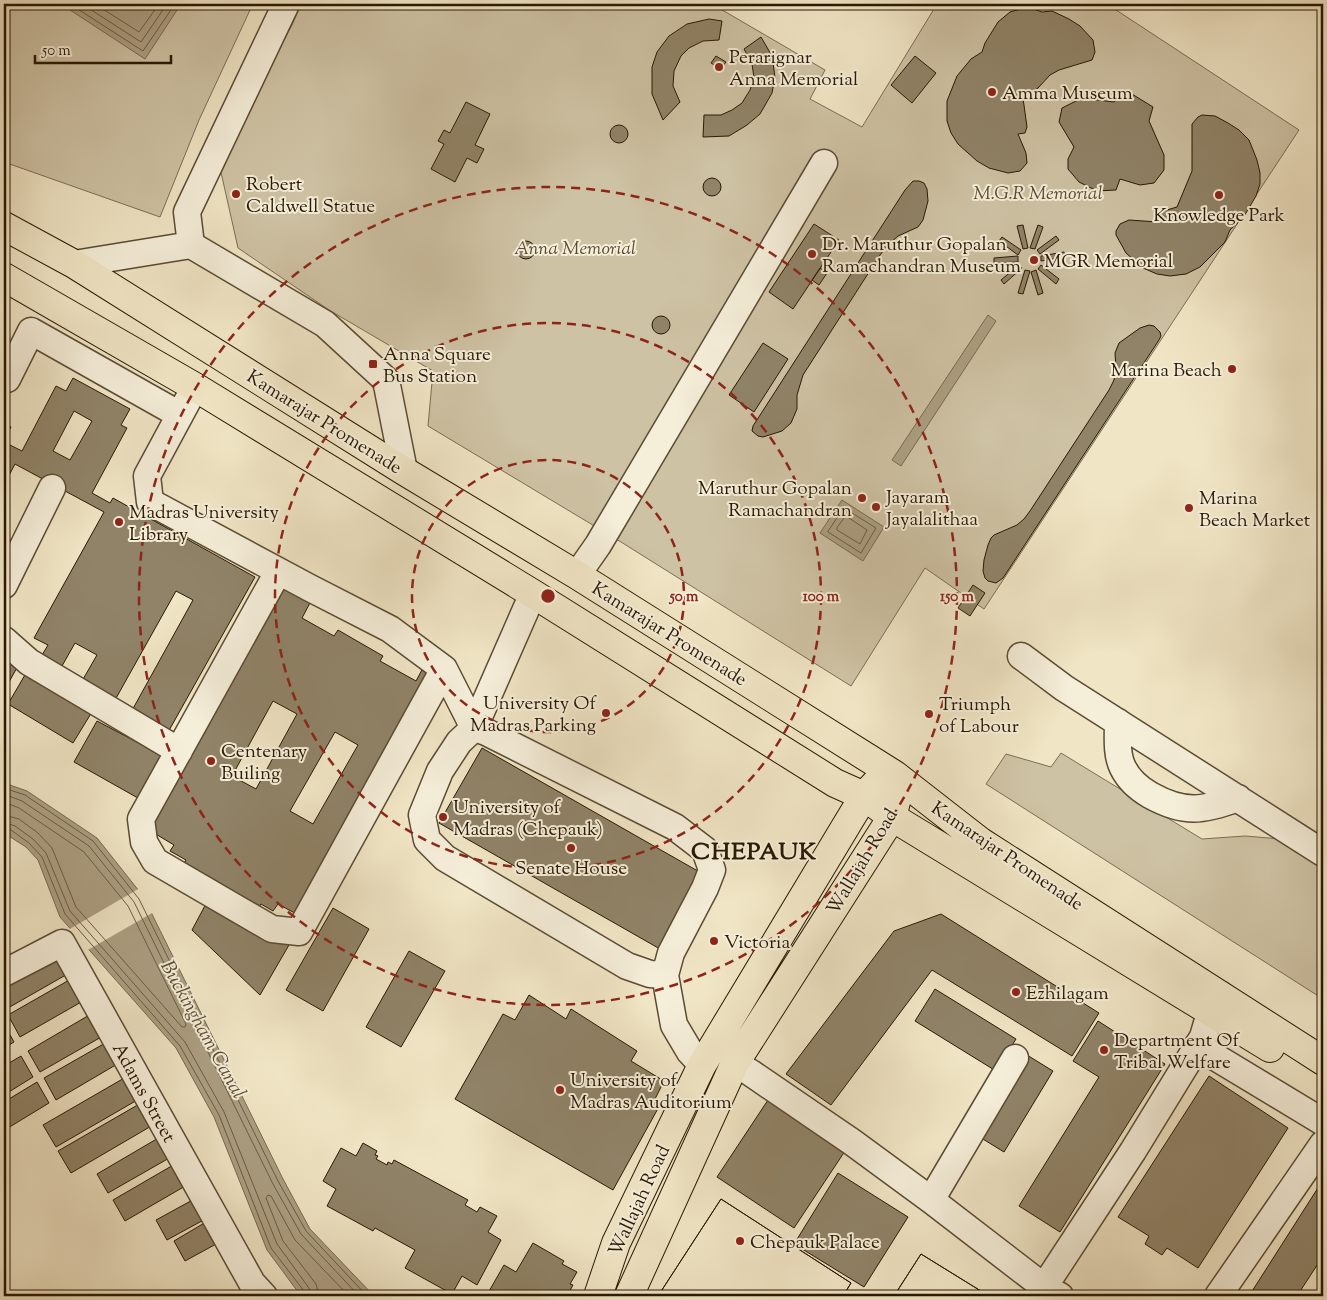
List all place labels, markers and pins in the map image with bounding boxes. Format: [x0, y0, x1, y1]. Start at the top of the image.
place label: Perarignar Anna Memorial [729, 45, 858, 94]
marker: Perarignar Anna Memorial [713, 61, 725, 73]
place label: Amma Museum [1002, 81, 1133, 108]
marker: Amma Museum [986, 86, 998, 98]
place label: Robert Caldwell Statue [246, 172, 375, 221]
marker: Robert Caldwell Statue [230, 188, 242, 200]
marker: Knowledge Park [1213, 189, 1225, 201]
place label: Knowledge Park [1153, 203, 1285, 230]
place label: Dr. Maruthur Gopalan Ramachandran Museum [822, 232, 1021, 281]
marker: Dr. Maruthur Gopalan Ramachandran Museum [806, 248, 818, 260]
place label: MGR Memorial [1044, 249, 1173, 276]
marker: MGR Memorial [1028, 254, 1040, 266]
place label: Anna Square Bus Station [383, 342, 491, 391]
marker: Anna Square Bus Station [367, 358, 379, 370]
place label: Marina Beach [1111, 358, 1222, 385]
marker: Marina Beach [1226, 363, 1238, 375]
place label: Maruthur Gopalan Ramachandran [698, 476, 852, 525]
place label: Jayaram Jayalalithaa [885, 485, 978, 534]
place label: Marina Beach Market [1199, 486, 1311, 535]
marker: Maruthur Gopalan Ramachandran [856, 492, 868, 504]
place label: Madras University Library [129, 500, 280, 549]
marker: Jayaram Jayalalithaa [870, 501, 882, 513]
marker: Marina Beach Market [1183, 502, 1195, 514]
marker: Madras University Library [113, 516, 125, 528]
centre of rings [539, 587, 557, 605]
place label: University Of Madras Parking [470, 691, 597, 740]
place label: Triumph of Labour [939, 692, 1019, 741]
marker: University Of Madras Parking [600, 707, 612, 719]
marker: Triumph of Labour [923, 708, 935, 720]
place label: Centenary Builing [221, 739, 308, 788]
marker: Centenary Builing [205, 755, 217, 767]
place label: University of Madras (Chepauk) [453, 795, 603, 844]
marker: University of Madras (Chepauk) [437, 811, 449, 823]
marker: Senate House [565, 842, 577, 854]
place label: Senate House [515, 856, 627, 883]
place label: Victoria [724, 930, 790, 957]
marker: Victoria [708, 935, 720, 947]
place label: Ezhilagam [1026, 981, 1109, 1008]
marker: Ezhilagam [1010, 986, 1022, 998]
place label: Department Of Tribal Welfare [1114, 1028, 1241, 1077]
marker: Department Of Tribal Welfare [1098, 1044, 1110, 1056]
place label: University of Madras Auditorium [570, 1068, 732, 1117]
marker: University of Madras Auditorium [554, 1084, 566, 1096]
place label: Chepauk Palace [750, 1230, 880, 1257]
marker: Chepauk Palace [734, 1235, 746, 1247]

